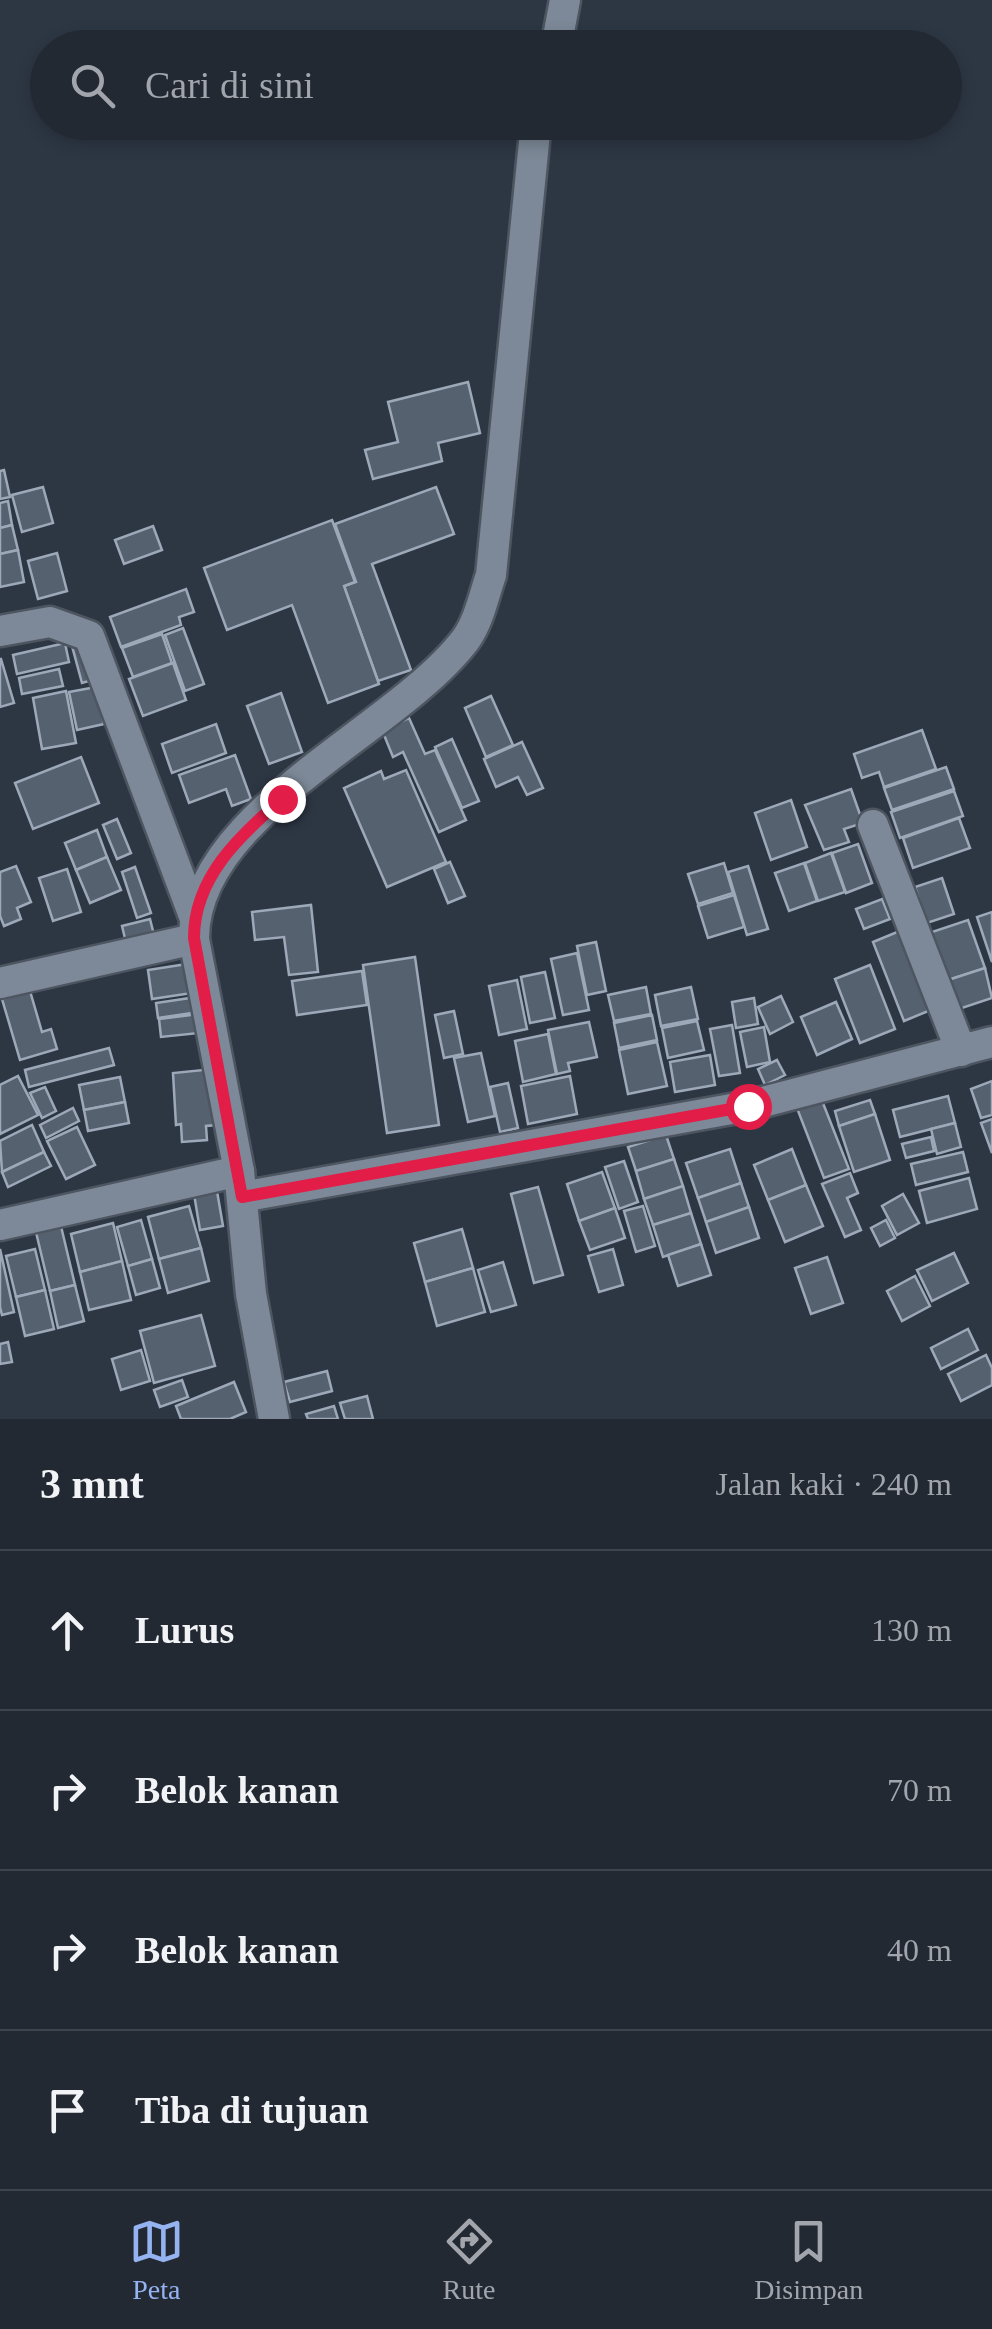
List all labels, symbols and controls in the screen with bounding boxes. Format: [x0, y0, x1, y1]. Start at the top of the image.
search box [30, 30, 962, 140]
icon: search [65, 58, 120, 113]
text: Cari di sini [145, 64, 314, 106]
route end [260, 777, 306, 823]
route start [726, 1084, 772, 1130]
text: 3 mnt [40, 1461, 144, 1507]
text: Jalan kaki · 240 m [716, 1466, 952, 1502]
icon: ahead [40, 1603, 95, 1658]
text: Lurus [135, 1609, 234, 1651]
text: 130 m [871, 1612, 952, 1648]
icon: right [40, 1763, 95, 1818]
text: Belok kanan [135, 1769, 339, 1811]
text: 70 m [887, 1772, 952, 1808]
icon: right [40, 1923, 95, 1978]
text: Belok kanan [135, 1929, 339, 1971]
text: 40 m [887, 1932, 952, 1968]
icon: arrive [40, 2083, 95, 2138]
text: Tiba di tujuan [135, 2089, 369, 2131]
tab: Peta [129, 2214, 184, 2306]
tab: Rute [442, 2214, 497, 2306]
tab: Disimpan [754, 2214, 863, 2306]

